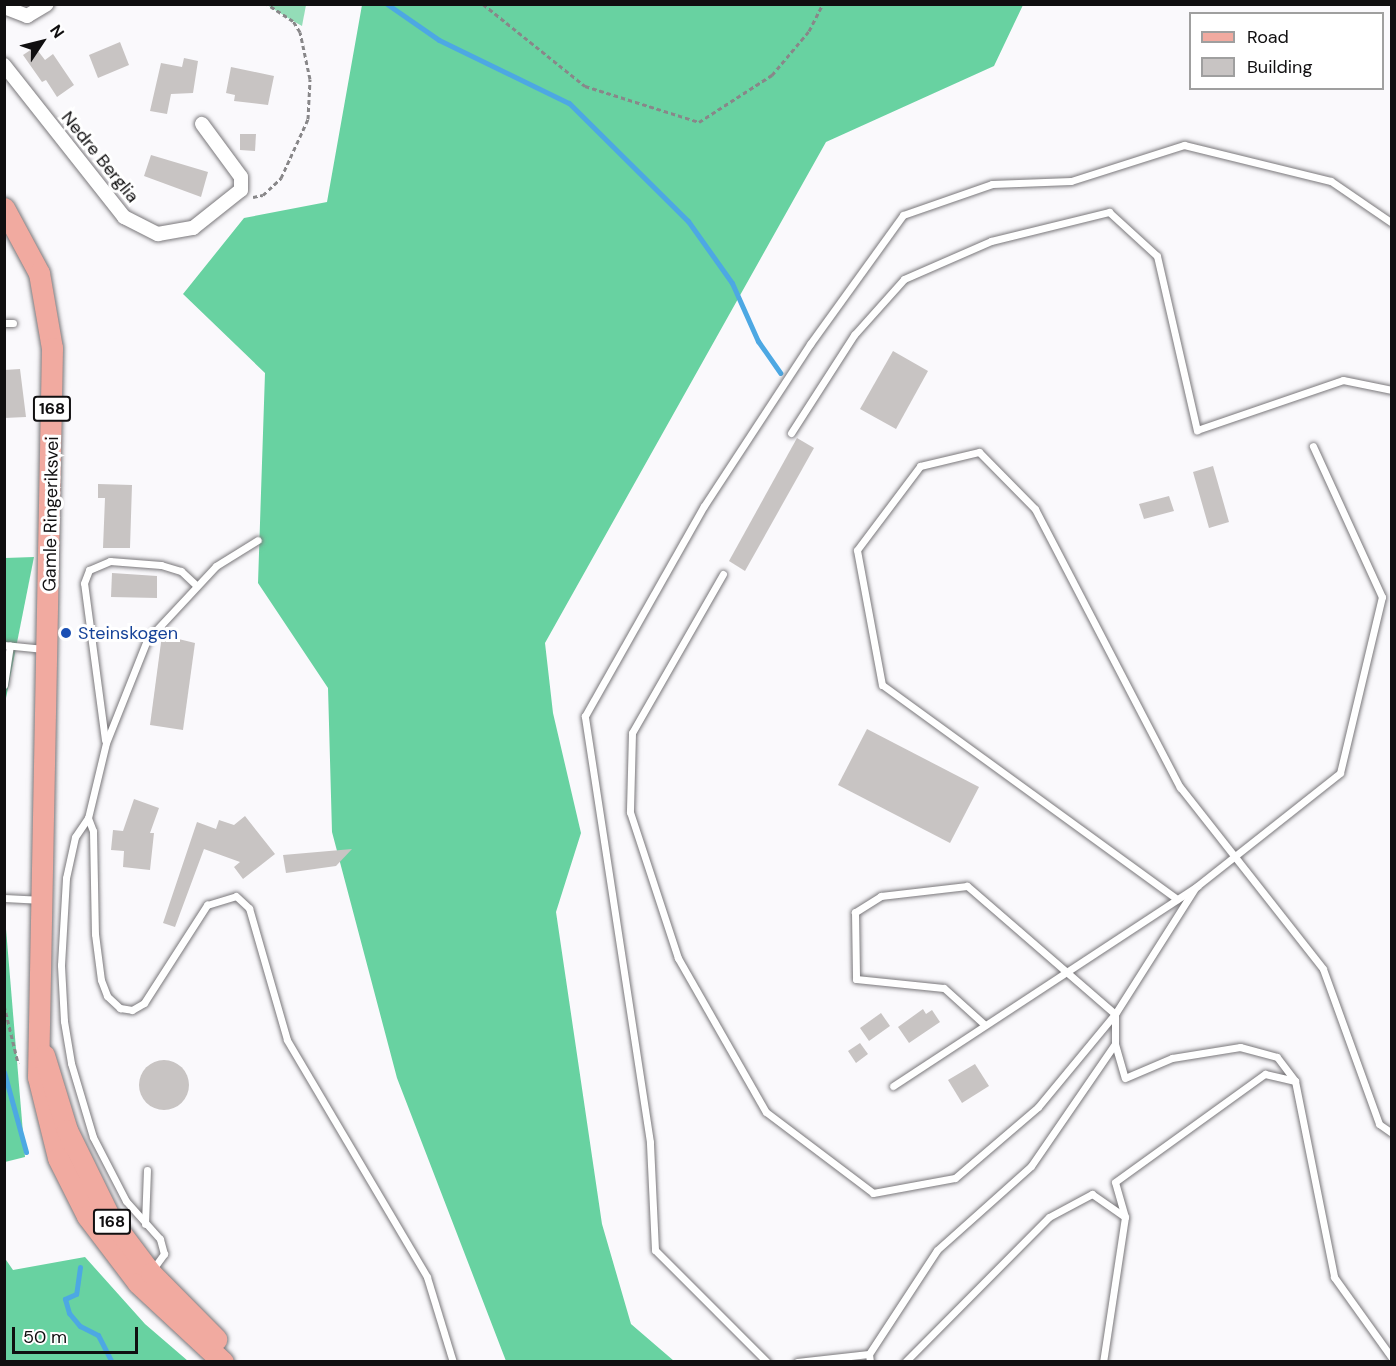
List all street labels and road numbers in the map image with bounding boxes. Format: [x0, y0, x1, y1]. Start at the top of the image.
street label: Nedre Berglia [57, 107, 143, 207]
road number: 168 [32, 396, 72, 422]
street label: Gamle Ringeriksvei [39, 436, 63, 592]
road number: 168 [92, 1209, 132, 1235]

